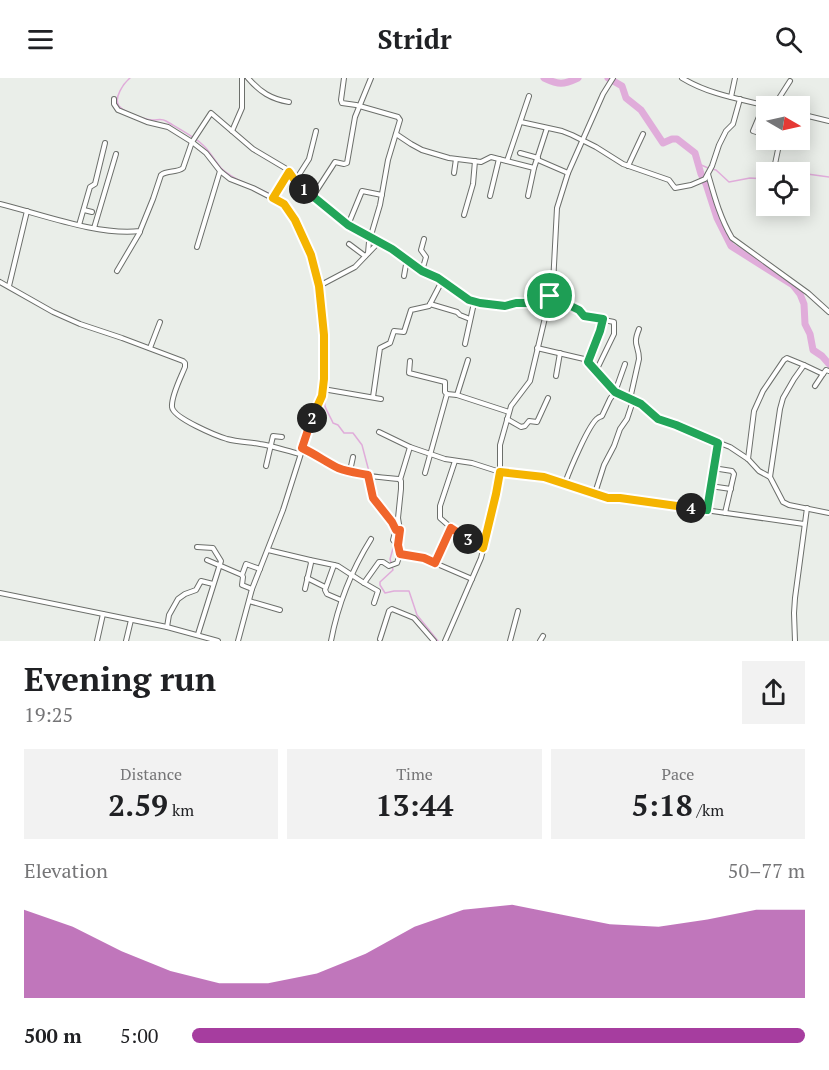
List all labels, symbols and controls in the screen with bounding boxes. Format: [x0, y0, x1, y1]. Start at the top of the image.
text: Stridr [377, 21, 452, 57]
icon: menu [24, 23, 57, 56]
icon: search [772, 23, 805, 56]
north arrow [756, 96, 810, 150]
map controls [756, 96, 810, 216]
button: locate [756, 162, 810, 216]
pin: 1 [289, 174, 319, 204]
text: 1 [299, 178, 309, 200]
pin [524, 270, 575, 321]
icon: arrive [533, 279, 566, 312]
pin: 2 [297, 403, 327, 433]
text: 2 [307, 407, 317, 429]
pin: 4 [676, 493, 706, 523]
text: 4 [686, 497, 696, 519]
pin: 3 [453, 524, 483, 554]
text: 3 [463, 528, 473, 550]
text: Evening run [24, 657, 216, 700]
button: share [742, 661, 805, 724]
text: 19:25 [24, 701, 73, 728]
text: Distance [120, 763, 182, 785]
text: Time [396, 763, 433, 785]
text: Pace [661, 763, 694, 785]
text: 2.59 [108, 785, 168, 825]
text: 13:44 [375, 785, 454, 825]
text: 5:18 [632, 785, 693, 825]
text: km [168, 799, 194, 821]
text: /km [693, 799, 724, 821]
text: Elevation [24, 857, 108, 884]
text: 50–77 m [728, 857, 805, 884]
text: 500 m [24, 1022, 82, 1049]
text: 5:00 [120, 1022, 159, 1049]

